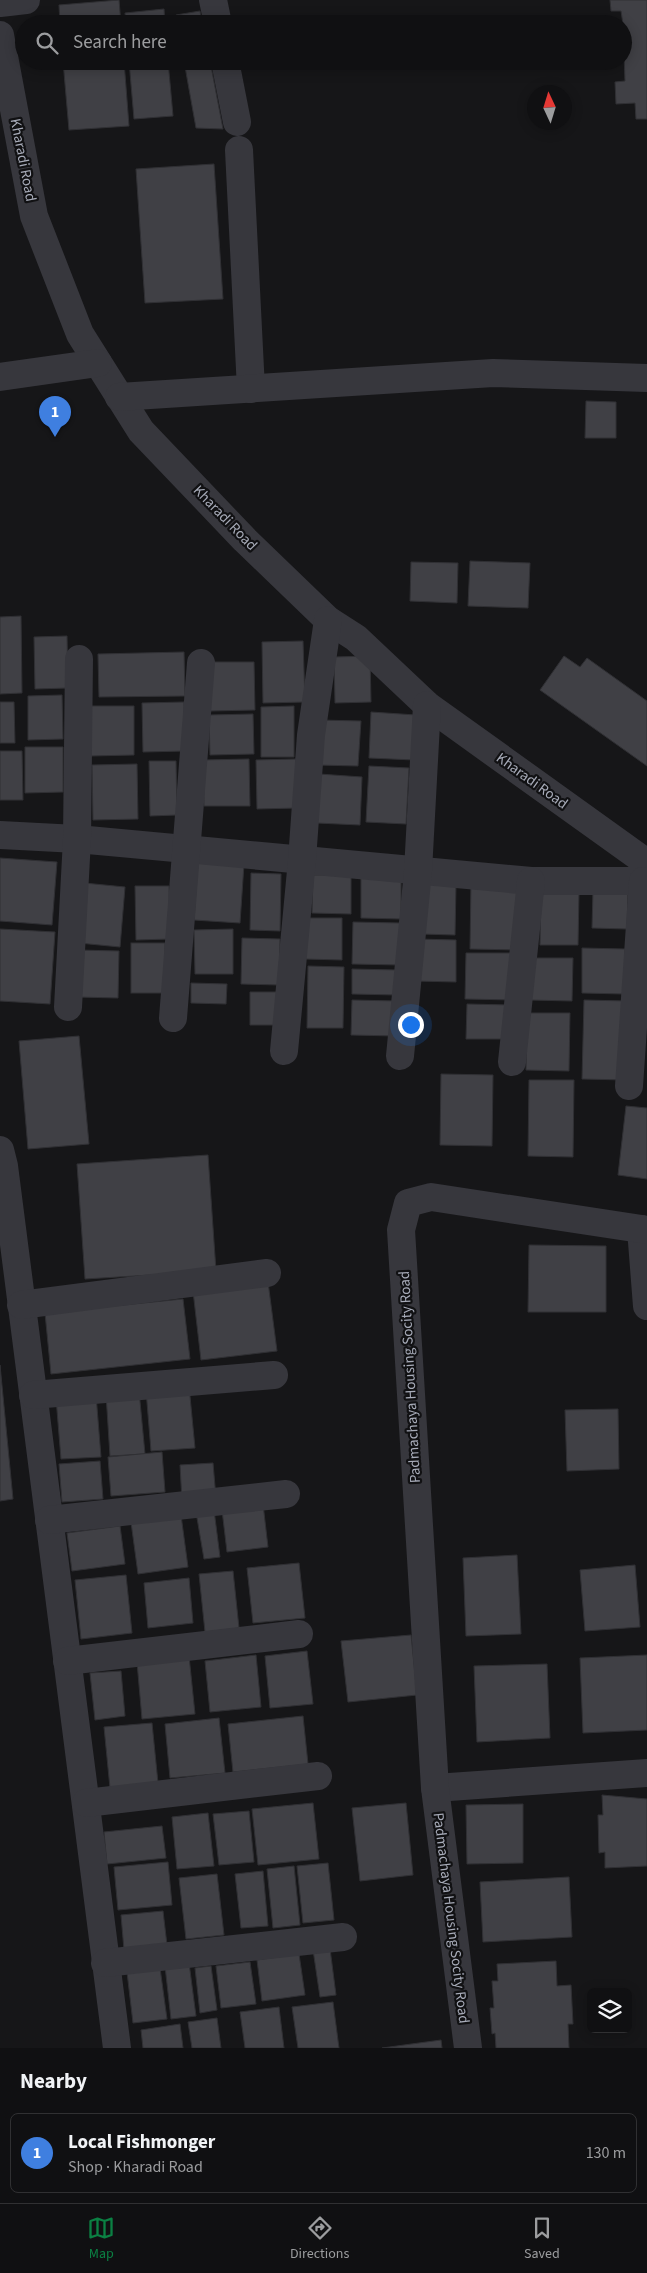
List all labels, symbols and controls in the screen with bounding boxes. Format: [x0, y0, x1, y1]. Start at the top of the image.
search box [15, 15, 632, 70]
icon: search [33, 29, 61, 57]
text: Search here [73, 29, 167, 56]
north arrow [527, 85, 572, 130]
street label: Kharadi Road [5, 117, 41, 203]
pin: 1 [39, 396, 71, 437]
street label: Kharadi Road [188, 480, 262, 556]
street label: Kharadi Road [492, 748, 572, 814]
your location [398, 1012, 424, 1038]
street label: Padmachaya Housing Socity Road [394, 1270, 426, 1484]
street label: Padmachaya Housing Socity Road [428, 1811, 474, 2025]
map controls [587, 1988, 632, 2033]
button: layers [587, 1988, 632, 2033]
text: Nearby [20, 2066, 87, 2096]
text: Local Fishmonger [68, 2129, 215, 2156]
text: 1 [33, 2142, 41, 2164]
text: 130 m [586, 2142, 626, 2164]
text: Shop · Kharadi Road [68, 2156, 203, 2178]
tab: Map [87, 2214, 115, 2264]
tab: Directions [290, 2214, 349, 2264]
tab: Saved [524, 2214, 560, 2264]

